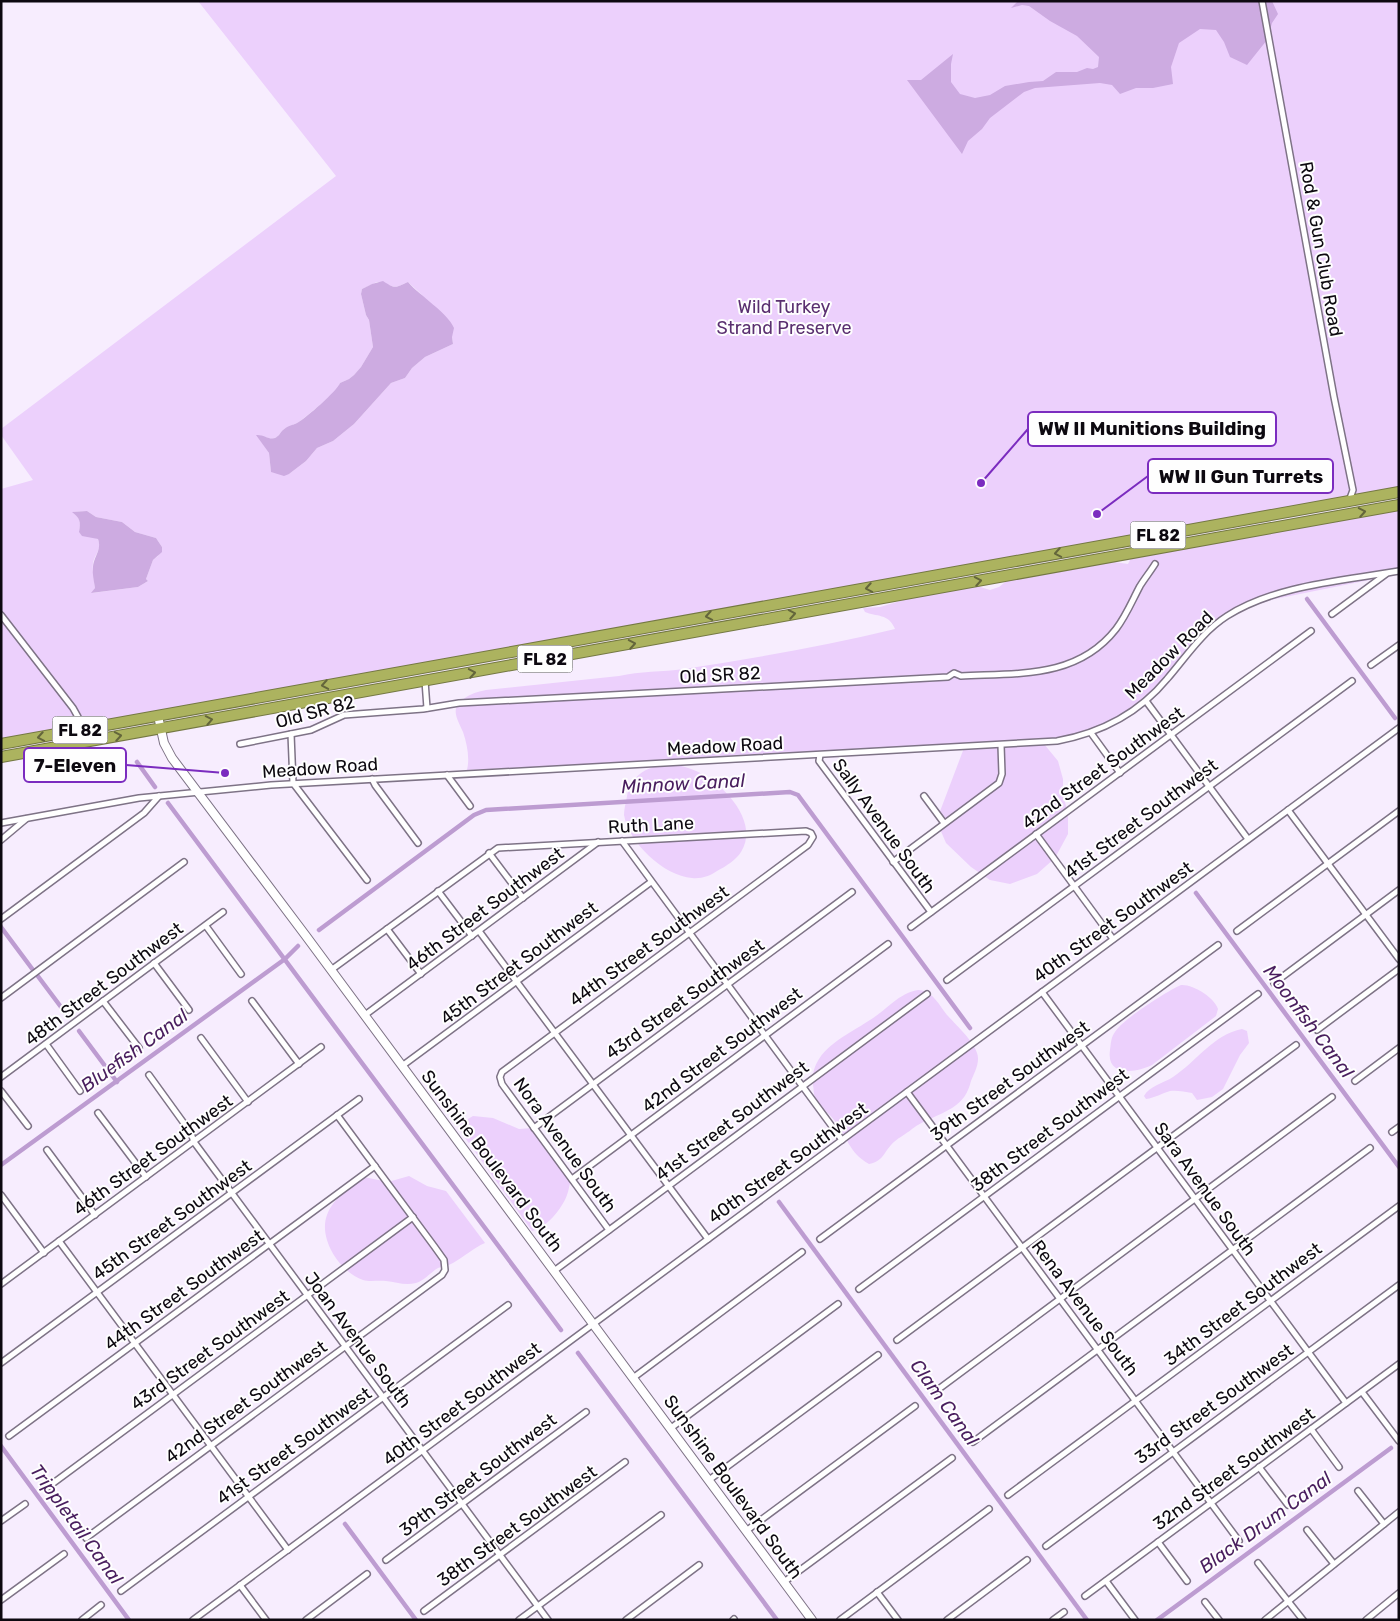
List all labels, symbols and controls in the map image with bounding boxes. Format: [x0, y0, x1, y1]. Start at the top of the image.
street label: Rod & Gun Club Road [1295, 160, 1347, 338]
park label: Wild Turkey Strand Preserve [716, 296, 852, 339]
callout: WW II Munitions Building [1028, 412, 1276, 446]
text: WW II Munitions Building [1038, 417, 1266, 440]
callout: WW II Gun Turrets [1148, 459, 1333, 493]
text: WW II Gun Turrets [1159, 465, 1323, 488]
one-way arrow [1357, 508, 1366, 518]
road number: FL 82 [1130, 522, 1186, 548]
one-way arrow [1054, 548, 1062, 558]
one-way arrow [973, 577, 982, 587]
one-way arrow [864, 582, 873, 592]
street label: Meadow Road [1120, 606, 1218, 704]
one-way arrow [787, 610, 796, 620]
one-way arrow [704, 611, 713, 621]
one-way arrow [628, 639, 636, 649]
road number: FL 82 [518, 646, 572, 672]
street label: Old SR 82 [679, 662, 761, 688]
one-way arrow [468, 668, 476, 678]
one-way arrow [320, 680, 329, 690]
street label: Old SR 82 [273, 691, 357, 733]
street label: 42nd Street Southwest [1018, 702, 1188, 834]
one-way arrow [204, 715, 213, 725]
road number: FL 82 [52, 716, 108, 744]
one-way arrow [37, 731, 46, 741]
one-way arrow [114, 732, 123, 742]
street label: Meadow Road [666, 732, 784, 760]
callout: 7-Eleven [24, 748, 126, 782]
street label: Meadow Road [261, 753, 379, 783]
text: 7-Eleven [34, 754, 116, 777]
street label: Sally Avenue South [828, 754, 940, 898]
street label: 41st Street Southwest [1060, 754, 1222, 884]
water label: Minnow Canal [620, 769, 746, 798]
street label: Ruth Lane [607, 812, 695, 838]
street label: 46th Street Southwest [402, 843, 568, 975]
street label: 40th Street Southwest [1029, 857, 1197, 987]
street label: 44th Street Southwest [565, 881, 733, 1011]
street label: 45th Street Southwest [436, 897, 602, 1029]
street label: 48th Street Southwest [21, 917, 187, 1051]
street label: 43rd Street Southwest [601, 934, 769, 1064]
water label: Moonfish Canal [1259, 960, 1359, 1083]
street label: 42nd Street Southwest [638, 983, 806, 1117]
water label: Bluefish Canal [76, 1004, 193, 1097]
street label: 39th Street Southwest [926, 1016, 1094, 1146]
street label: 41st Street Southwest [651, 1056, 813, 1186]
street label: 38th Street Southwest [967, 1063, 1133, 1197]
street label: Sunshine Boulevard South [416, 1066, 568, 1256]
street label: Nora Avenue South [509, 1073, 621, 1217]
street label: 46th Street Southwest [69, 1090, 237, 1220]
street label: 40th Street Southwest [704, 1098, 872, 1228]
street label: Sara Avenue South [1149, 1118, 1261, 1260]
street label: 45th Street Southwest [88, 1155, 256, 1285]
street label: 44th Street Southwest [100, 1225, 268, 1355]
street label: Rena Avenue South [1027, 1236, 1143, 1380]
street label: 34th Street Southwest [1160, 1238, 1326, 1370]
street label: Joan Avenue South [300, 1268, 416, 1412]
street label: 43rd Street Southwest [126, 1285, 294, 1415]
street label: 42nd Street Southwest [161, 1336, 331, 1468]
street label: 40th Street Southwest [379, 1337, 545, 1471]
street label: 33rd Street Southwest [1130, 1339, 1298, 1469]
water label: Clam Canal [906, 1355, 984, 1450]
street label: 41st Street Southwest [212, 1382, 376, 1510]
street label: Sunshine Boulevard South [659, 1391, 807, 1583]
street label: 32nd Street Southwest [1149, 1403, 1319, 1535]
street label: 39th Street Southwest [395, 1409, 561, 1541]
water label: Trippletail Canal [25, 1460, 128, 1589]
street label: 38th Street Southwest [433, 1461, 601, 1591]
water label: Black Drum Canal [1195, 1467, 1336, 1578]

